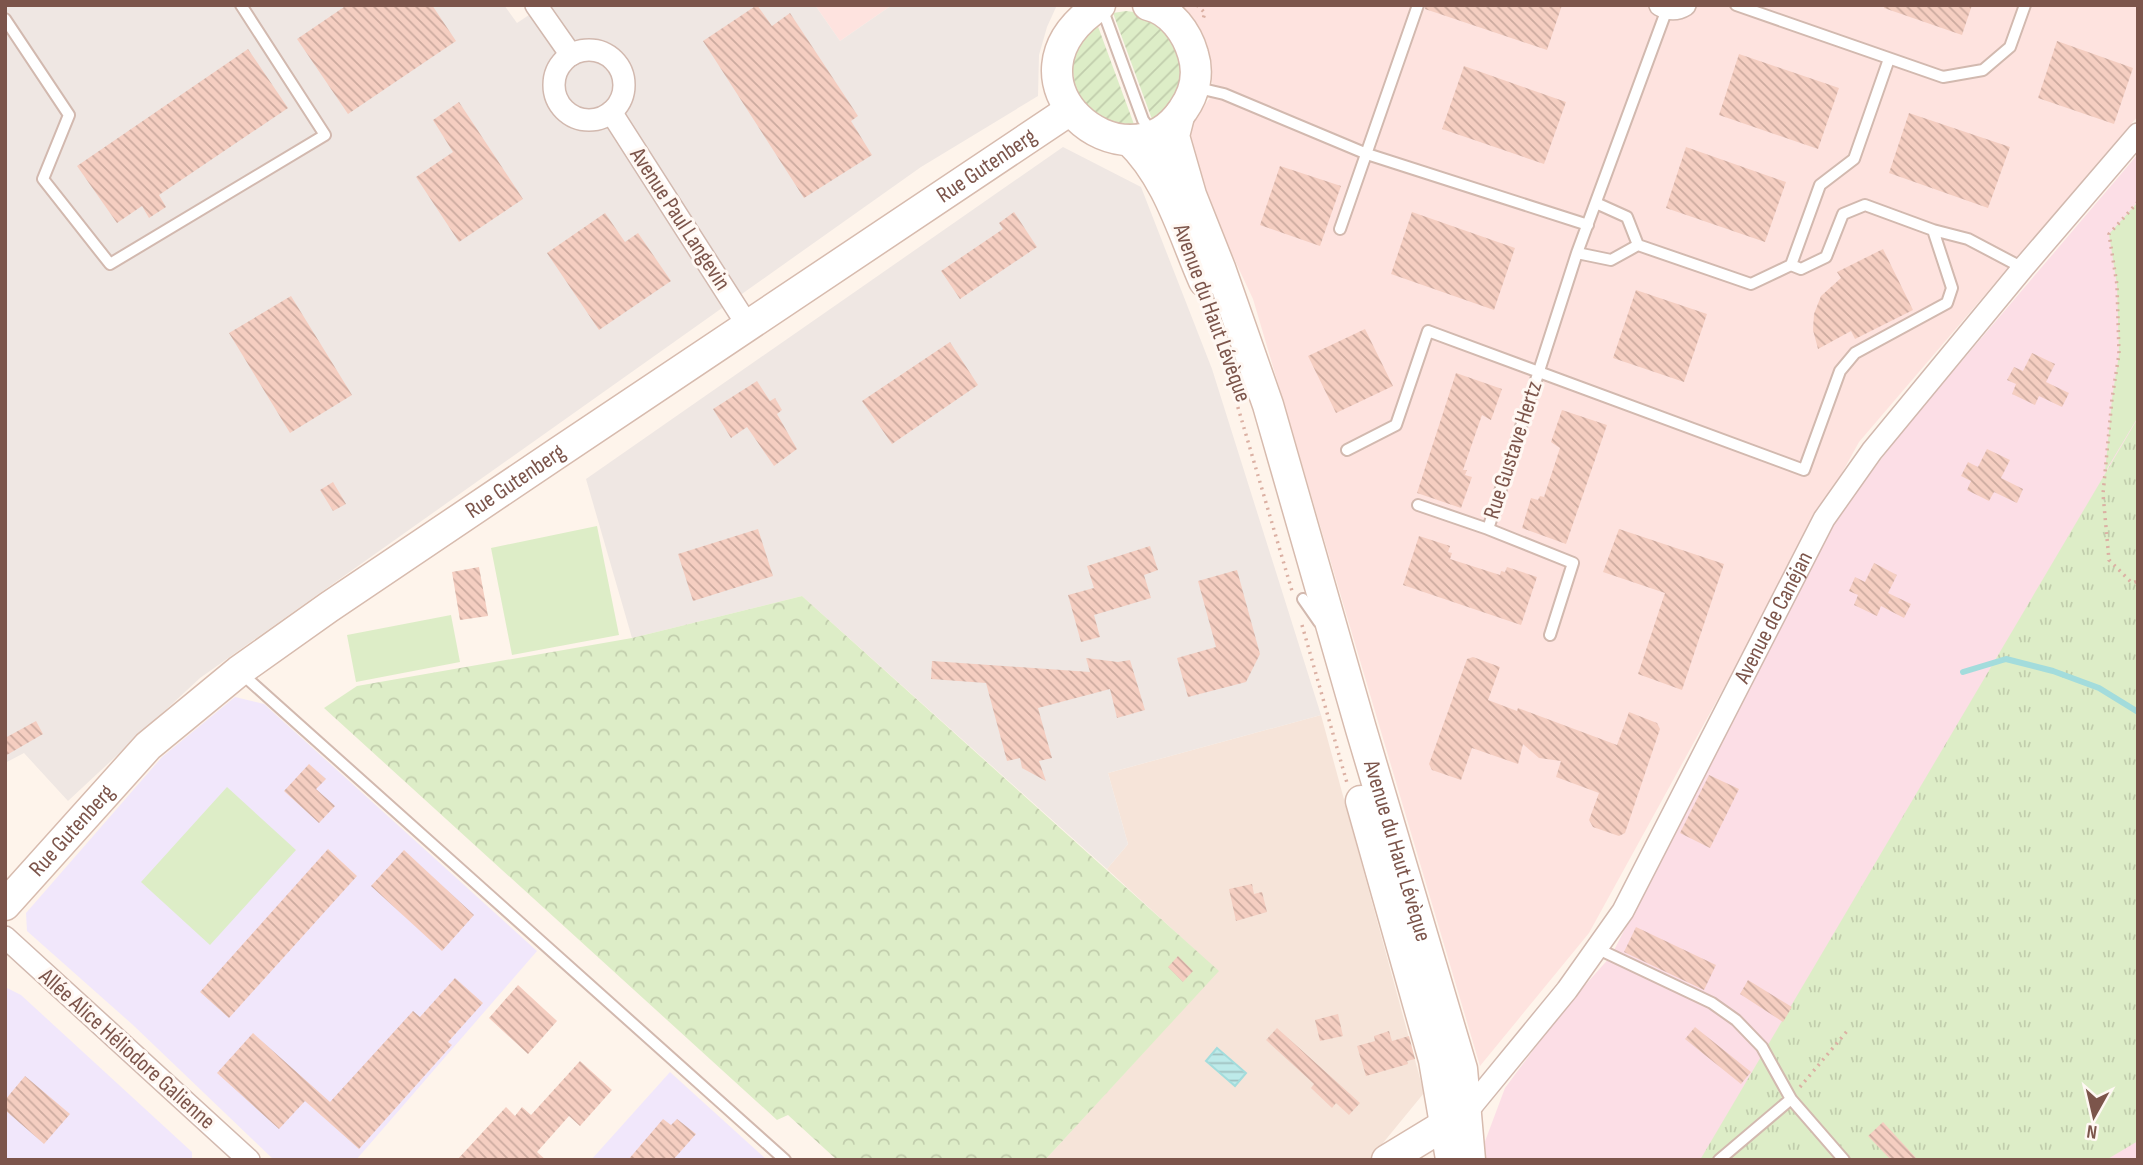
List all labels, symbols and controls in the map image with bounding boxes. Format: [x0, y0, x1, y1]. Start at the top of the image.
street label: Rue Gutenberg [931, 122, 1042, 209]
street label: Avenue Paul Langevin [623, 142, 736, 295]
street label: Avenue du Haut Lévèque [1166, 219, 1257, 406]
street label: Rue Gustave Hertz [1478, 378, 1548, 522]
street label: Rue Gutenberg [460, 438, 571, 525]
street label: Avenue de Canéjan [1728, 547, 1819, 689]
street label: Avenue du Haut Lévèque [1357, 756, 1437, 945]
street label: Rue Gutenberg [23, 779, 120, 882]
street label: Allée Alice Héliodore Galienne [32, 962, 221, 1135]
north arrow [2059, 1081, 2129, 1151]
text: N [2085, 1119, 2098, 1143]

